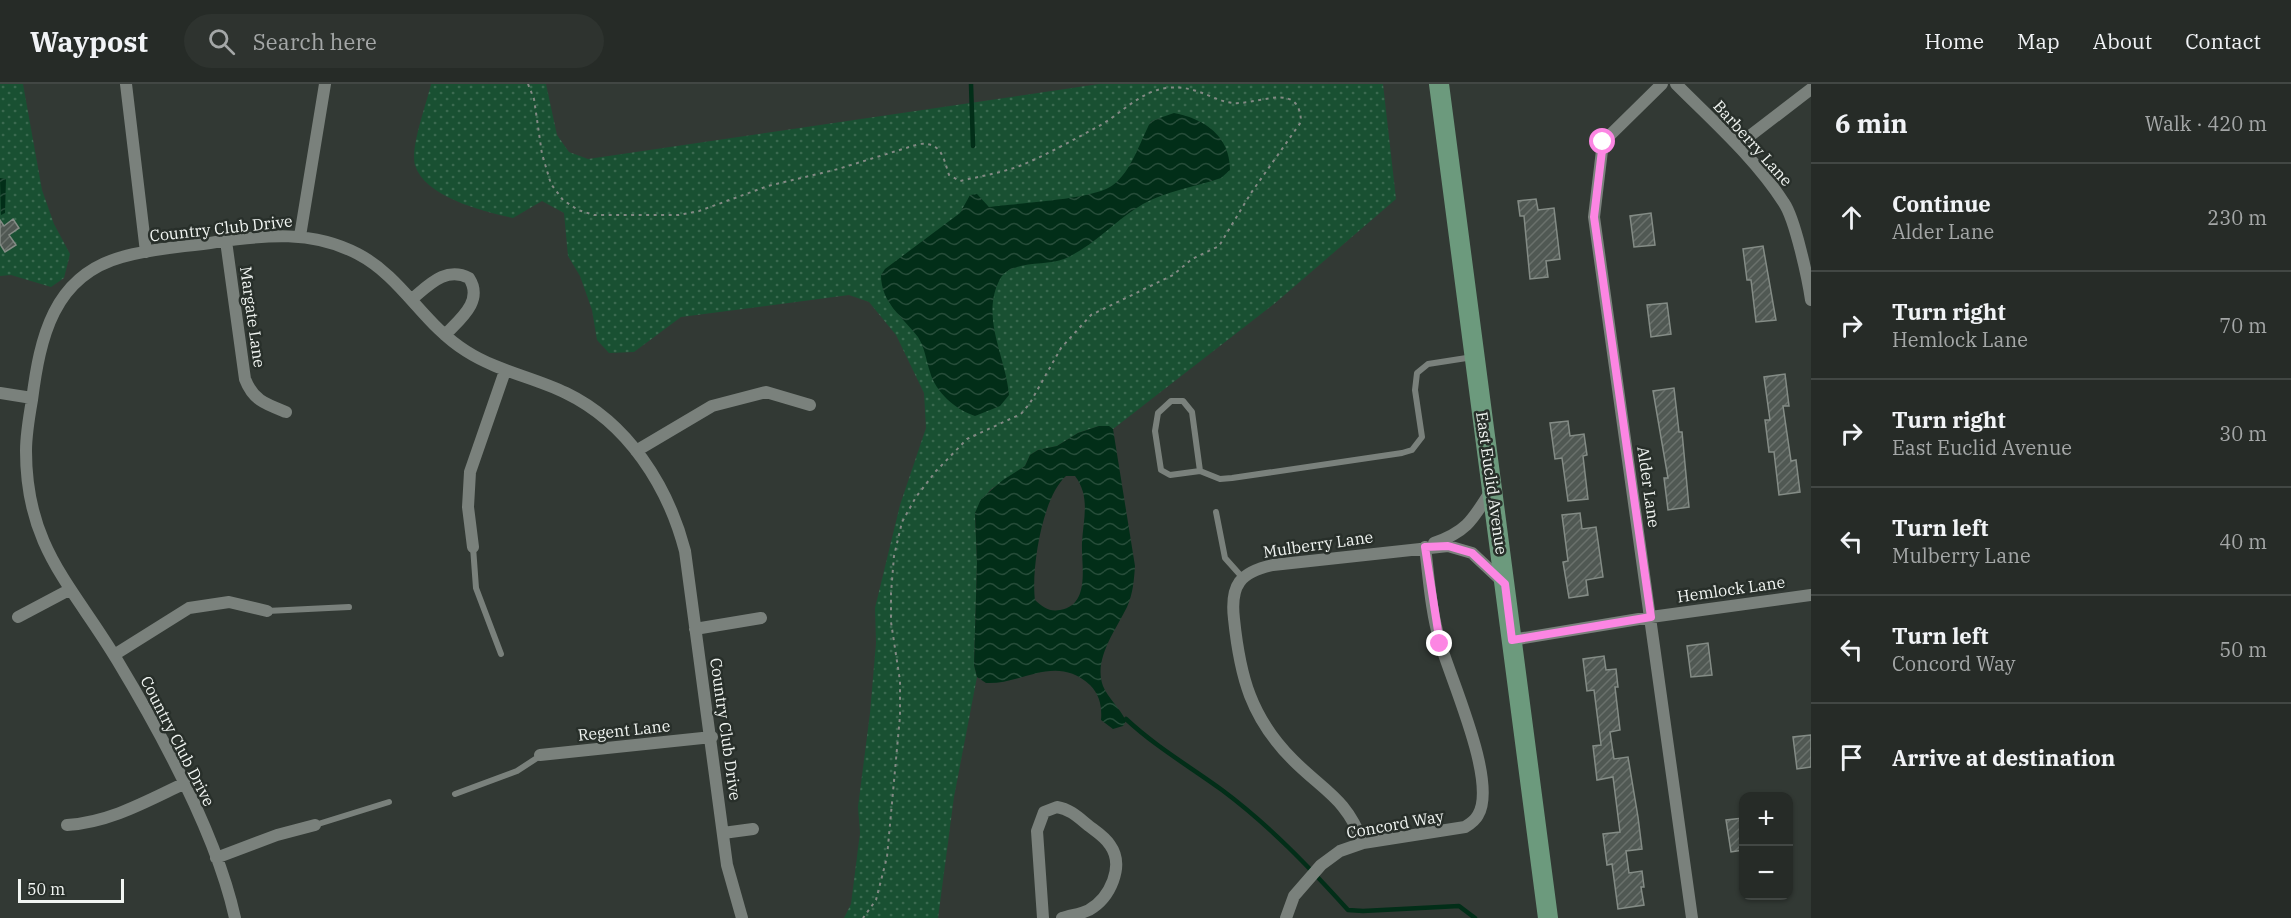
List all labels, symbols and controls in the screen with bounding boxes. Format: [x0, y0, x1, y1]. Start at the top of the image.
search box [184, 14, 604, 68]
text: Waypost [30, 23, 148, 60]
icon: search [205, 25, 238, 58]
text: Search here [253, 27, 377, 56]
text: Home [1924, 27, 1984, 55]
text: Map [2017, 27, 2060, 55]
text: About [2093, 27, 2152, 55]
text: Contact [2185, 27, 2261, 55]
street label: Barberry Lane [1709, 96, 1797, 190]
text: 6 min [1835, 106, 1908, 140]
text: Walk · 420 m [2145, 110, 2267, 137]
route start [1589, 128, 1615, 154]
text: Continue [1892, 189, 1991, 218]
icon: ahead [1835, 201, 1868, 234]
text: 230 m [2207, 204, 2267, 231]
street label: Country Club Drive [149, 211, 293, 245]
text: Alder Lane [1892, 218, 1994, 245]
street label: Margate Lane [236, 265, 270, 369]
text: Turn right [1892, 297, 2006, 326]
icon: right [1835, 309, 1868, 342]
text: 70 m [2219, 312, 2267, 339]
text: Hemlock Lane [1892, 326, 2028, 353]
text: Turn right [1892, 405, 2006, 434]
street label: East Euclid Avenue [1472, 410, 1512, 556]
icon: right [1835, 417, 1868, 450]
text: 30 m [2219, 420, 2267, 447]
text: East Euclid Avenue [1892, 434, 2072, 461]
street label: Alder Lane [1633, 445, 1665, 529]
text: Turn left [1892, 513, 1988, 542]
icon: left [1835, 525, 1868, 558]
street label: Mulberry Lane [1262, 526, 1374, 562]
text: 40 m [2219, 528, 2267, 555]
text: Mulberry Lane [1892, 542, 2031, 569]
street label: Hemlock Lane [1676, 572, 1786, 606]
text: Turn left [1892, 621, 1988, 650]
route end [1426, 630, 1452, 656]
icon: left [1835, 633, 1868, 666]
text: 50 m [2219, 636, 2267, 663]
text: Concord Way [1892, 650, 2015, 677]
street label: Country Club Drive [706, 657, 746, 801]
street label: Country Club Drive [136, 672, 220, 810]
street label: Regent Lane [577, 715, 671, 745]
icon: arrive [1835, 741, 1868, 774]
text: Arrive at destination [1892, 743, 2115, 772]
map controls [1739, 792, 1793, 900]
button: + [1739, 792, 1793, 846]
street label: Concord Way [1345, 805, 1446, 842]
button: − [1739, 846, 1793, 900]
scale bar [18, 876, 124, 904]
text: 50 m [27, 879, 65, 899]

